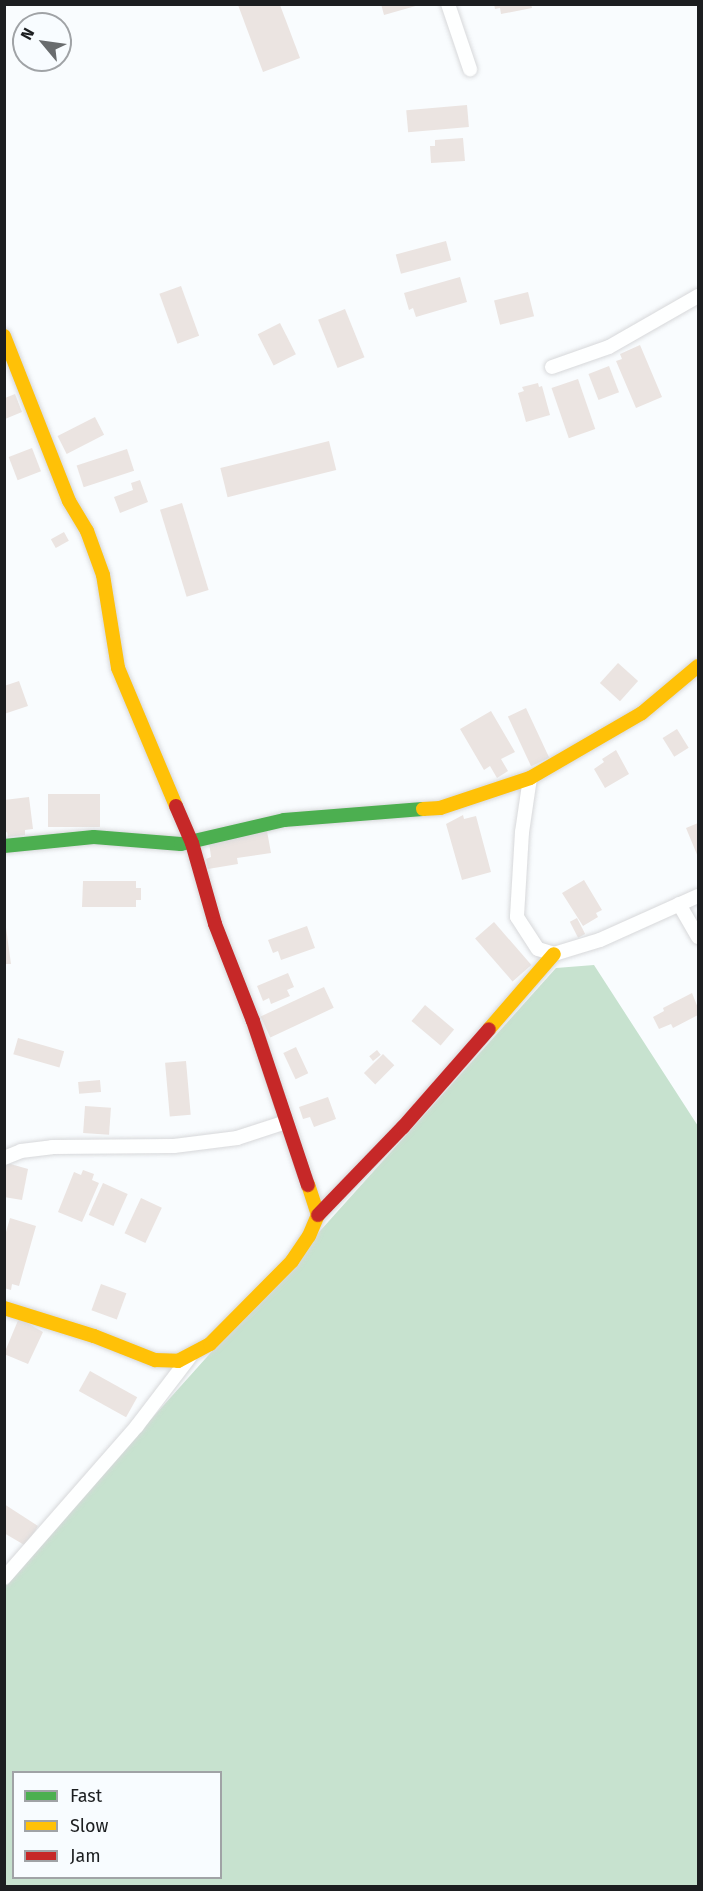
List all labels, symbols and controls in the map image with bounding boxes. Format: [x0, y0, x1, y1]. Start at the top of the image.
north arrow [12, 12, 72, 72]
text: N [17, 25, 38, 43]
legend [12, 1771, 222, 1879]
text: Fast [70, 1785, 102, 1807]
text: Slow [70, 1815, 108, 1837]
text: Jam [70, 1845, 101, 1867]

